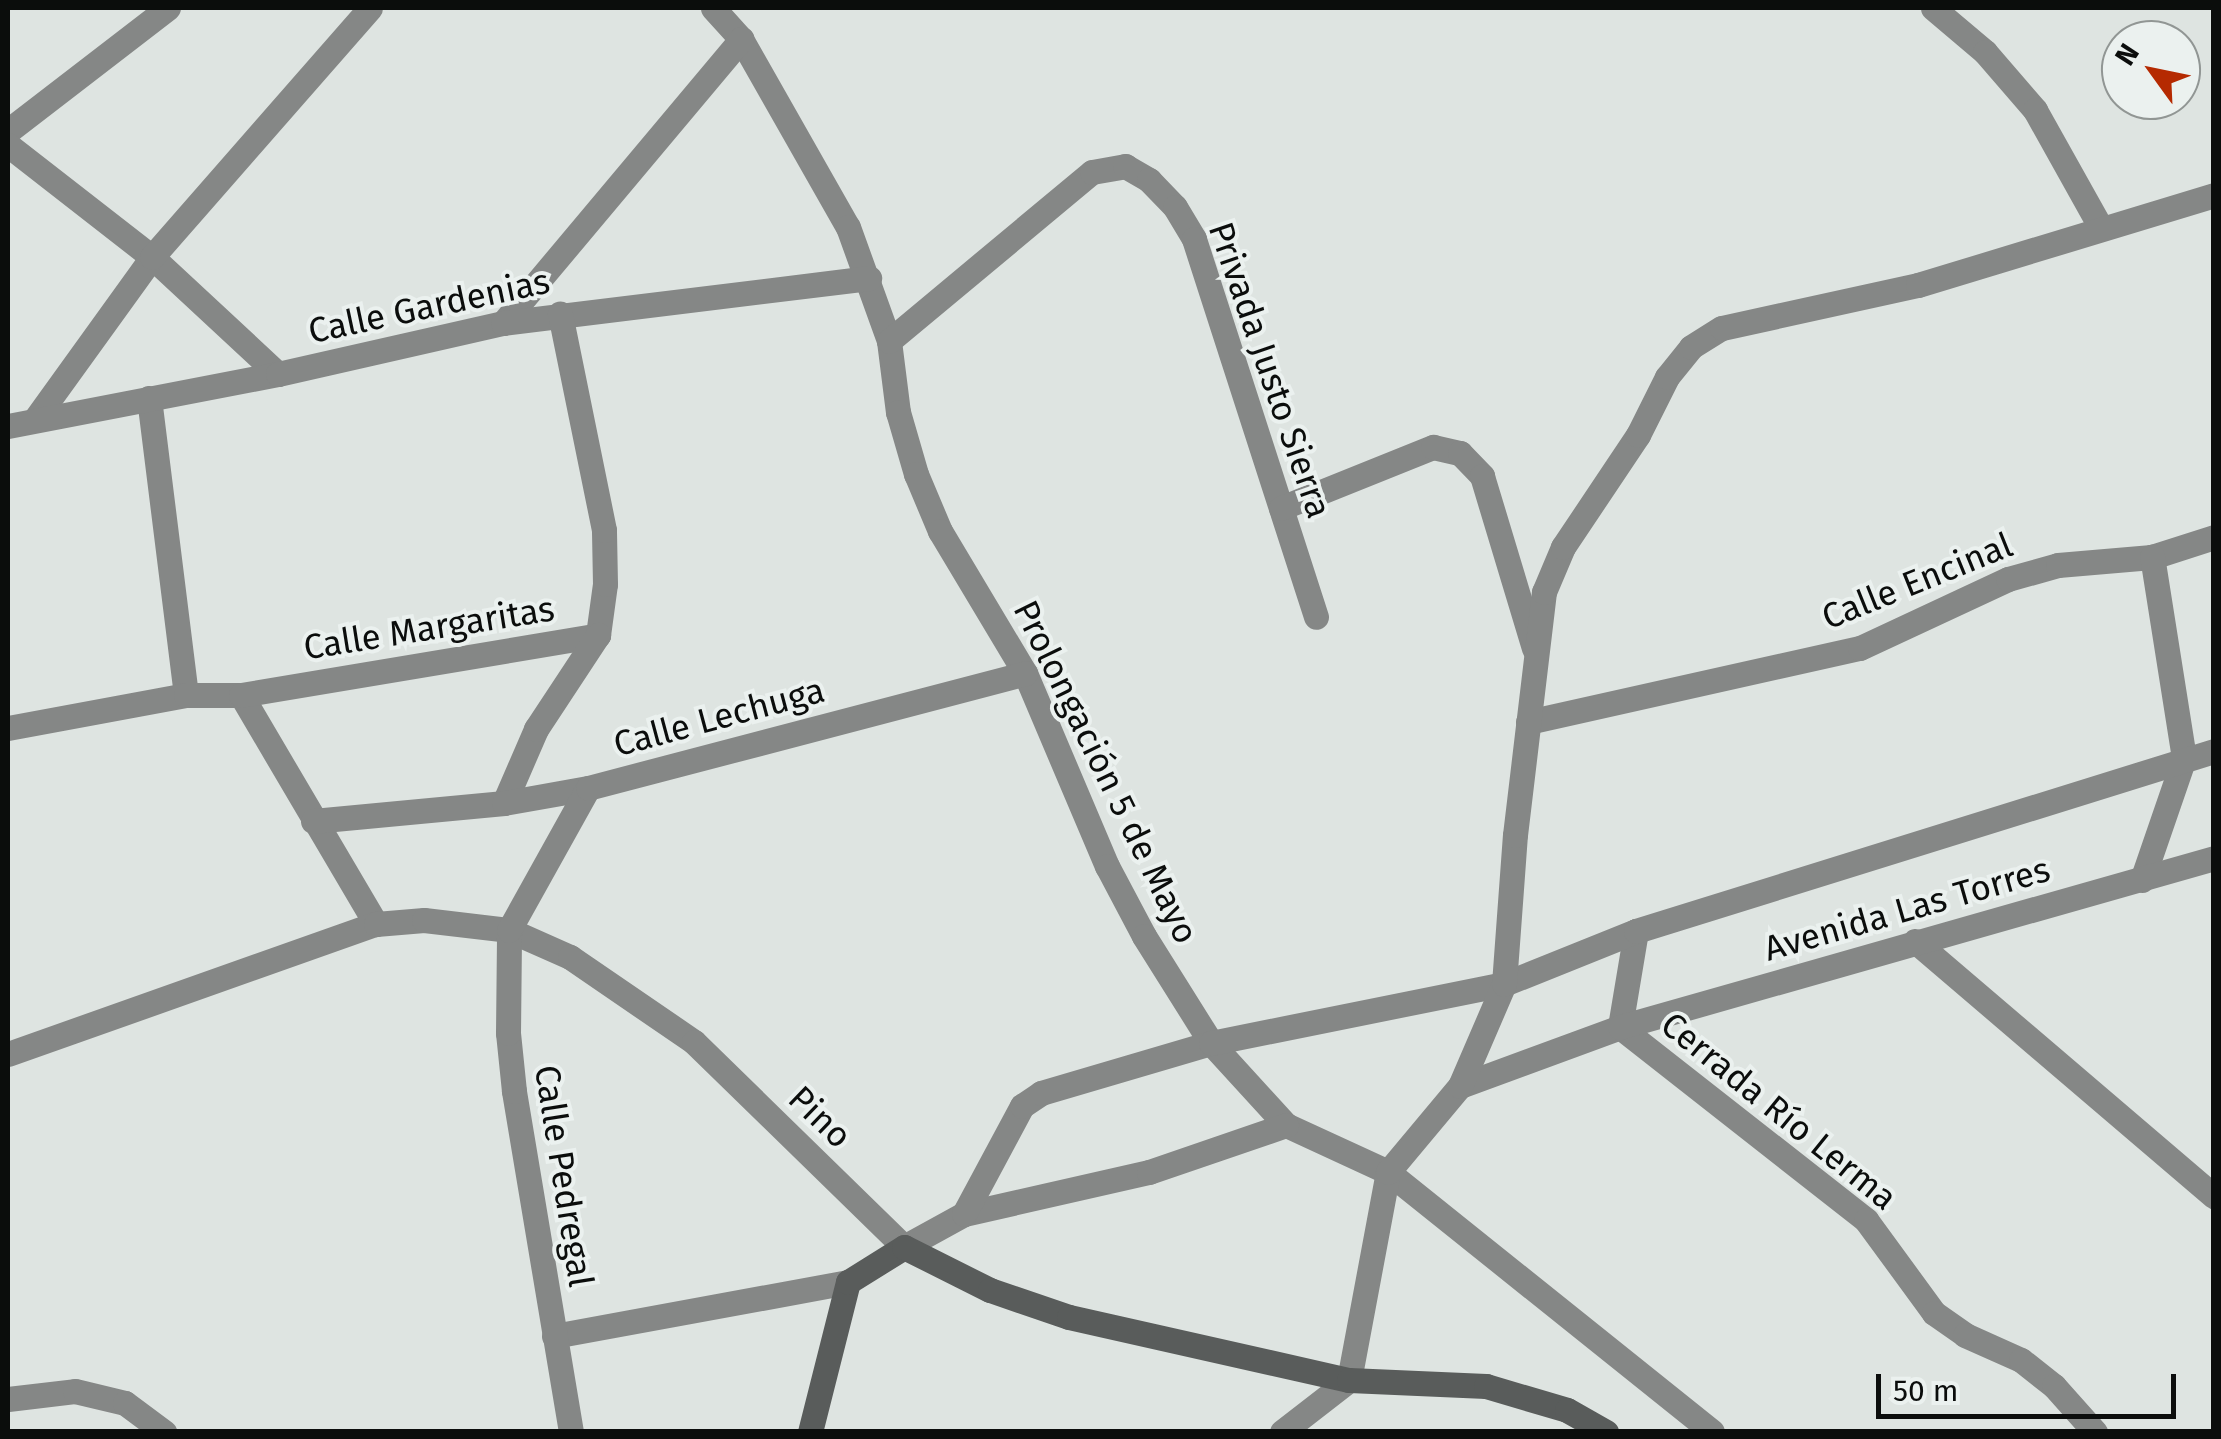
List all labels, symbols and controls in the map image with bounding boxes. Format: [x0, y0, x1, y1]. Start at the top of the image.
north arrow [2101, 20, 2201, 120]
text: N [2108, 38, 2146, 71]
street label: Privada Justo Sierra [1200, 217, 1340, 523]
street label: Calle Gardenias [305, 260, 553, 352]
street label: Calle Encinal [1816, 524, 2018, 638]
street label: Calle Margaritas [301, 587, 557, 669]
street label: Prolongación 5 de Mayo [1005, 594, 1207, 950]
street label: Calle Lechuga [609, 669, 829, 765]
street label: Avenida Las Torres [1759, 848, 2055, 970]
street label: Cerrada Río Lerma [1653, 1003, 1905, 1219]
street label: Calle Pedregal [526, 1062, 602, 1290]
street label: Pino [780, 1077, 860, 1157]
scale bar [1881, 1354, 2181, 1416]
text: 50 m [1893, 1373, 1958, 1409]

